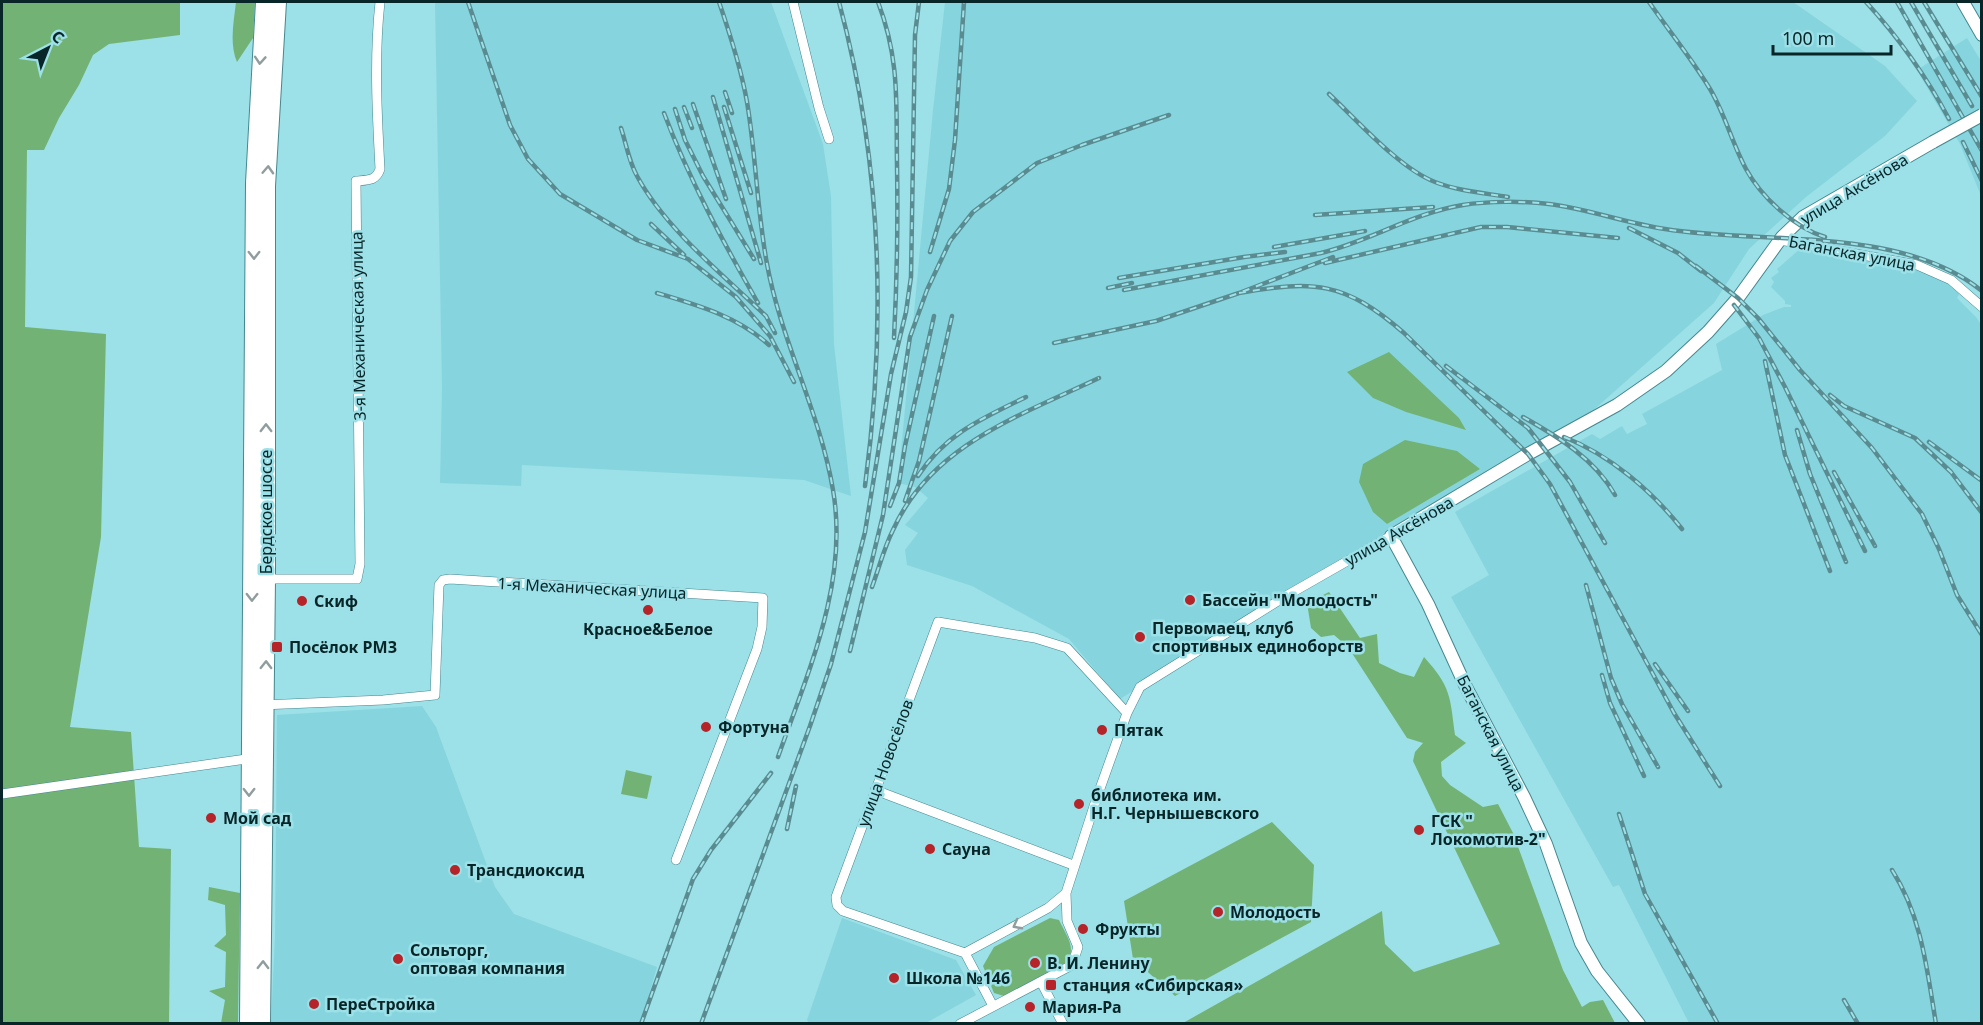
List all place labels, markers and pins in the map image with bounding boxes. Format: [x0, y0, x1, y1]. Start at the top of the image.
place label: Бассейн "Молодость" [1202, 589, 1378, 611]
place label: Скиф [314, 590, 358, 612]
marker: Бассейн "Молодость" [1183, 593, 1197, 607]
marker: Скиф [295, 594, 309, 608]
marker: Красное&Белое [641, 603, 655, 617]
place label: Первомаец, клуб спортивных единоборств [1152, 617, 1363, 657]
place label: Красное&Белое [583, 618, 713, 640]
marker: Первомаец, клуб спортивных единоборств [1133, 630, 1147, 644]
place label: Посёлок РМЗ [289, 636, 397, 658]
marker: Посёлок РМЗ [270, 640, 284, 654]
place label: Фортуна [718, 716, 790, 738]
place label: Пятак [1114, 719, 1163, 741]
marker: Фортуна [699, 720, 713, 734]
marker: Пятак [1095, 723, 1109, 737]
place label: библиотека им. Н.Г. Чернышевского [1091, 784, 1259, 824]
marker: библиотека им. Н.Г. Чернышевского [1072, 797, 1086, 811]
place label: Мой сад [223, 807, 292, 829]
place label: ГСК " Локомотив-2" [1431, 810, 1546, 850]
marker: Мой сад [204, 811, 218, 825]
marker: ГСК " Локомотив-2" [1412, 823, 1426, 837]
place label: Сауна [942, 838, 991, 860]
marker: Сауна [923, 842, 937, 856]
place label: Трансдиоксид [467, 859, 585, 881]
marker: Трансдиоксид [448, 863, 462, 877]
place label: Молодость [1230, 901, 1321, 923]
marker: Молодость [1211, 905, 1225, 919]
place label: Фрукты [1095, 918, 1160, 940]
marker: Фрукты [1076, 922, 1090, 936]
place label: Сольторг, оптовая компания [410, 939, 565, 979]
marker: Сольторг, оптовая компания [391, 952, 405, 966]
place label: В. И. Ленину [1047, 952, 1150, 974]
marker: В. И. Ленину [1028, 956, 1042, 970]
place label: Школа №146 [906, 967, 1010, 989]
marker: Школа №146 [887, 971, 901, 985]
place label: станция «Сибирская» [1063, 974, 1244, 996]
marker: станция «Сибирская» [1044, 978, 1058, 992]
place label: ПереСтройка [326, 993, 435, 1015]
place label: Мария-Ра [1042, 996, 1121, 1018]
marker: ПереСтройка [307, 997, 321, 1011]
marker: Мария-Ра [1023, 1000, 1037, 1014]

